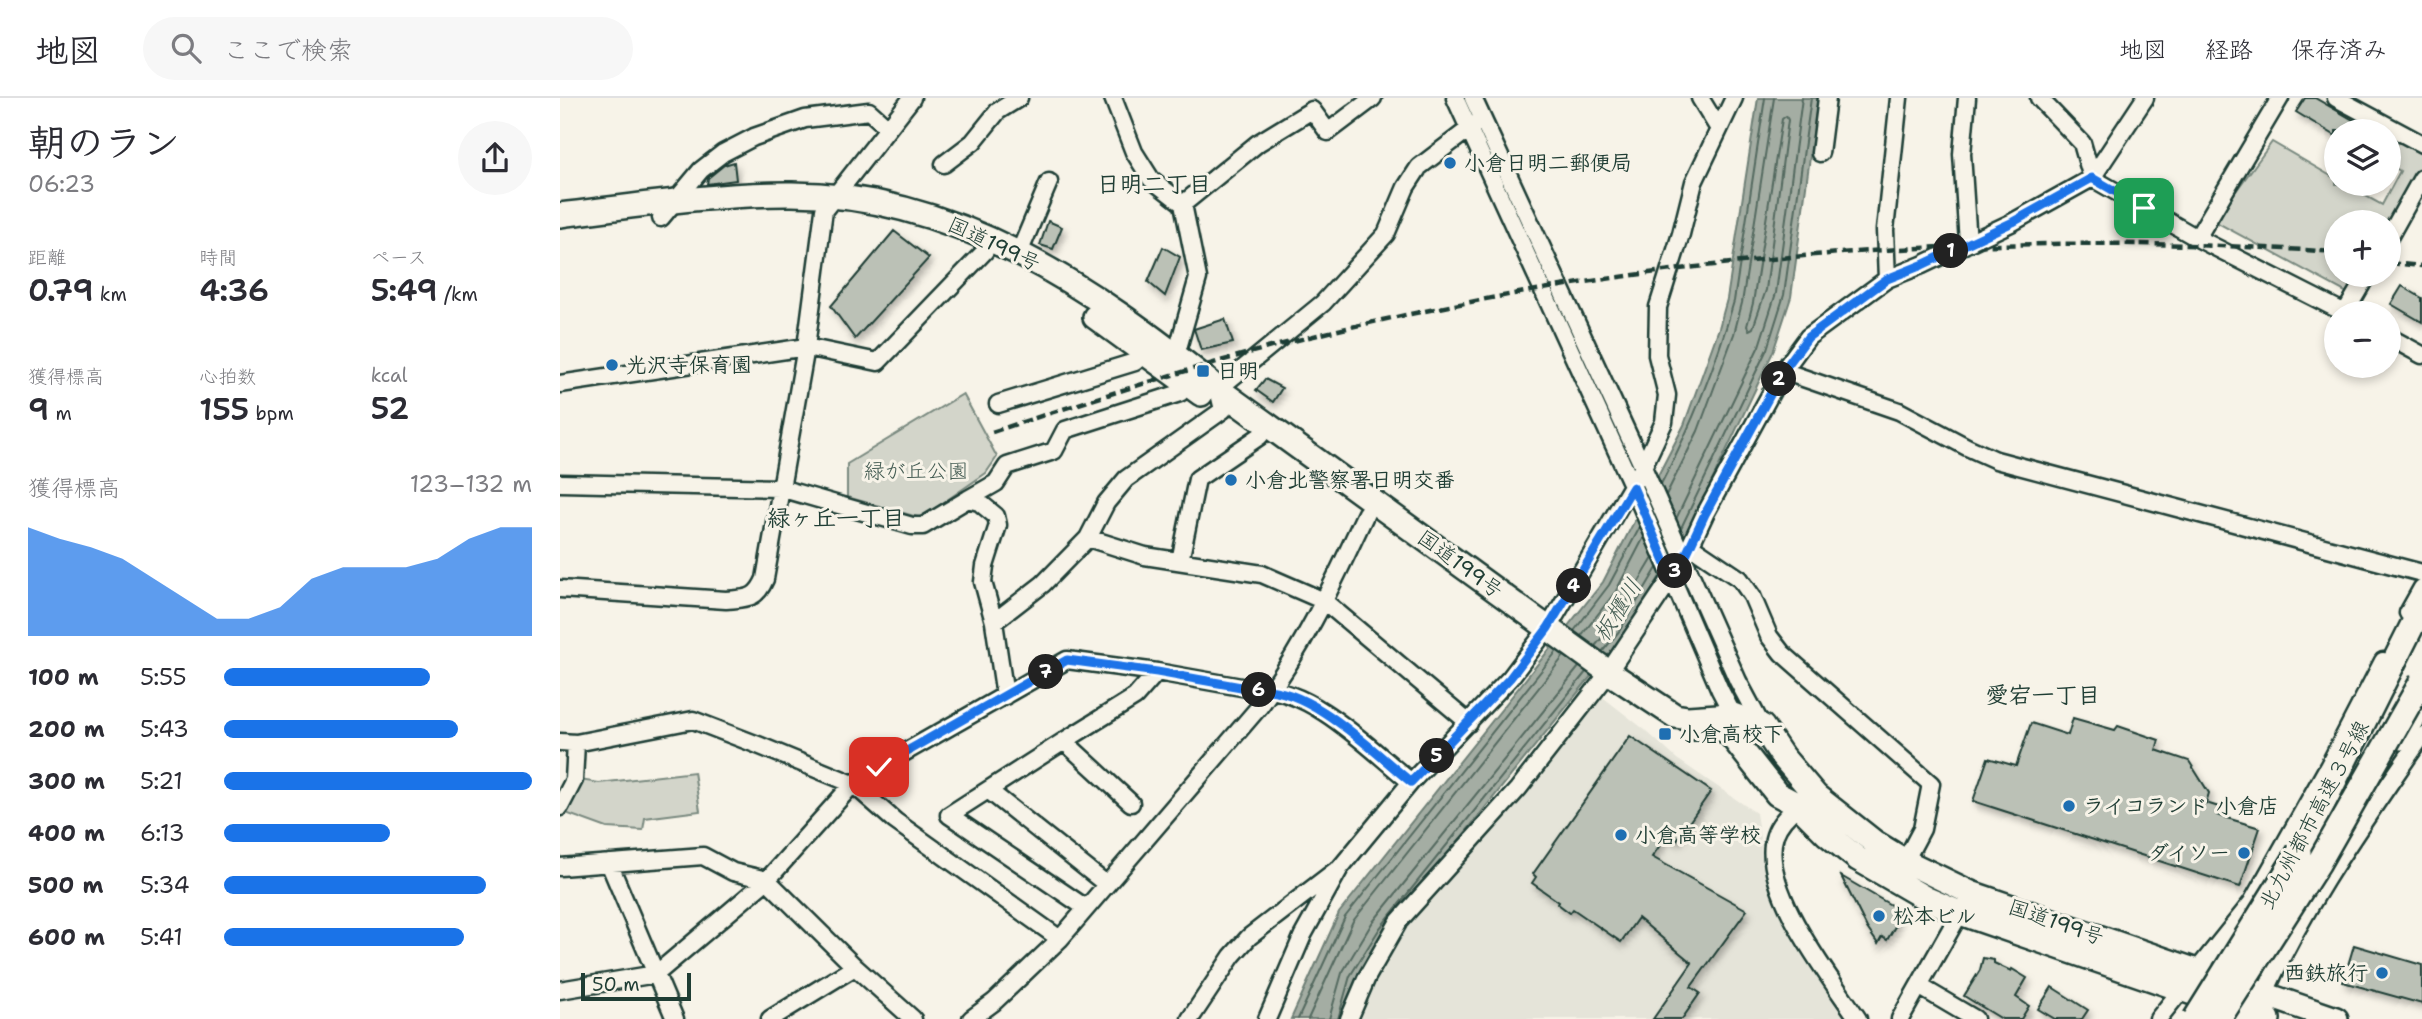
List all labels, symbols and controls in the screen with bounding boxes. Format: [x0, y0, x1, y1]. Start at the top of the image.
search box [143, 17, 633, 80]
text: 地図 [35, 28, 101, 73]
icon: search [167, 29, 205, 67]
text: ここで検索 [223, 32, 353, 67]
text: 地図 [2119, 34, 2167, 66]
text: 経路 [2205, 34, 2253, 66]
text: 保存済み [2291, 34, 2387, 66]
text: 朝のラン [28, 117, 180, 168]
map controls [2324, 119, 2401, 378]
button: layers [2324, 119, 2401, 196]
button: share [458, 121, 532, 195]
place label: 小倉日明二郵便局 [1464, 149, 1632, 177]
marker: 小倉日明二郵便局 [1442, 155, 1458, 171]
text: 06:23 [28, 169, 95, 199]
district label: 日明二丁目 [1097, 169, 1212, 199]
pin [2114, 178, 2174, 238]
icon: arrive [2125, 189, 2163, 227]
street label: 国道199号 [943, 210, 1045, 278]
button: + [2324, 210, 2401, 287]
pin: 1 [1934, 234, 1968, 268]
text: 1 [1946, 238, 1955, 263]
text: 距離 [28, 245, 66, 270]
text: 時間 [199, 245, 237, 270]
text: ペース [371, 245, 427, 270]
text: 0.79 [28, 270, 93, 311]
text: 4:36 [199, 270, 269, 311]
text: 5:49 [371, 270, 438, 311]
text: km [93, 282, 127, 307]
text: /km [438, 282, 478, 307]
button: − [2324, 301, 2401, 378]
place label: 光沢寺保育園 [626, 351, 752, 379]
marker: 光沢寺保育園 [604, 357, 620, 373]
place label: 日明 [1217, 357, 1259, 385]
pin: 2 [1762, 362, 1796, 396]
text: kcal [371, 363, 408, 388]
marker: 日明 [1195, 363, 1211, 379]
text: 獲得標高 [28, 364, 104, 389]
text: 心拍数 [199, 364, 256, 389]
text: 2 [1772, 366, 1785, 391]
text: 52 [371, 388, 409, 429]
text: 9 [28, 389, 49, 430]
text: 155 [199, 389, 249, 430]
text: m [49, 401, 72, 426]
text: bpm [249, 401, 294, 426]
park label: 緑が丘公園 [864, 457, 969, 485]
place label: 小倉北警察署日明交番 [1245, 466, 1455, 494]
text: 123–132 m [410, 469, 532, 499]
marker: 小倉北警察署日明交番 [1223, 472, 1239, 488]
text: 獲得標高 [28, 473, 120, 503]
district label: 緑ヶ丘一丁目 [767, 503, 905, 533]
street label: 国道199号 [1412, 523, 1508, 605]
pin: 3 [1658, 554, 1692, 588]
text: 3 [1668, 558, 1681, 583]
pin: 4 [1556, 568, 1592, 603]
text: 4 [1567, 573, 1580, 598]
water label: 板櫃川 [1586, 573, 1648, 647]
pin: 7 [1028, 654, 1064, 690]
text: 7 [1039, 659, 1052, 684]
text: 100 m [28, 662, 99, 692]
text: 5:55 [140, 662, 186, 692]
pin: 6 [1242, 672, 1276, 708]
text: 6 [1252, 677, 1265, 702]
district label: 愛宕一丁目 [1986, 680, 2101, 710]
text: 200 m [28, 714, 105, 744]
text: 5:43 [140, 714, 189, 744]
street label: 北九州都市高速３号線 [2252, 716, 2376, 914]
place label: 小倉高校下 [1679, 720, 1784, 748]
marker: 小倉高校下 [1657, 726, 1673, 742]
pin [849, 737, 909, 797]
pin: 5 [1420, 738, 1454, 774]
text: 5 [1431, 743, 1442, 768]
icon: check [860, 748, 898, 786]
text: 300 m [28, 766, 105, 796]
text: 5:21 [140, 766, 183, 796]
place label: ライコランド 小倉店 [2083, 792, 2279, 820]
marker: ライコランド 小倉店 [2061, 798, 2077, 814]
text: 400 m [28, 818, 105, 848]
text: 6:13 [140, 818, 185, 848]
place label: 小倉高等学校 [1635, 821, 1761, 849]
marker: 小倉高等学校 [1613, 827, 1629, 843]
place label: ダイソー [2148, 839, 2230, 867]
marker: ダイソー [2236, 845, 2252, 861]
text: 500 m [28, 870, 103, 900]
text: 5:34 [140, 870, 190, 900]
street label: 国道199号 [2004, 893, 2108, 951]
place label: 松本ビル [1893, 902, 1977, 930]
marker: 松本ビル [1871, 908, 1887, 924]
text: 600 m [28, 922, 105, 952]
text: 5:41 [140, 922, 183, 952]
place label: 西鉄旅行 [2284, 959, 2368, 987]
marker: 西鉄旅行 [2374, 965, 2390, 981]
scale bar [581, 970, 691, 1002]
text: 50 m [592, 972, 640, 997]

